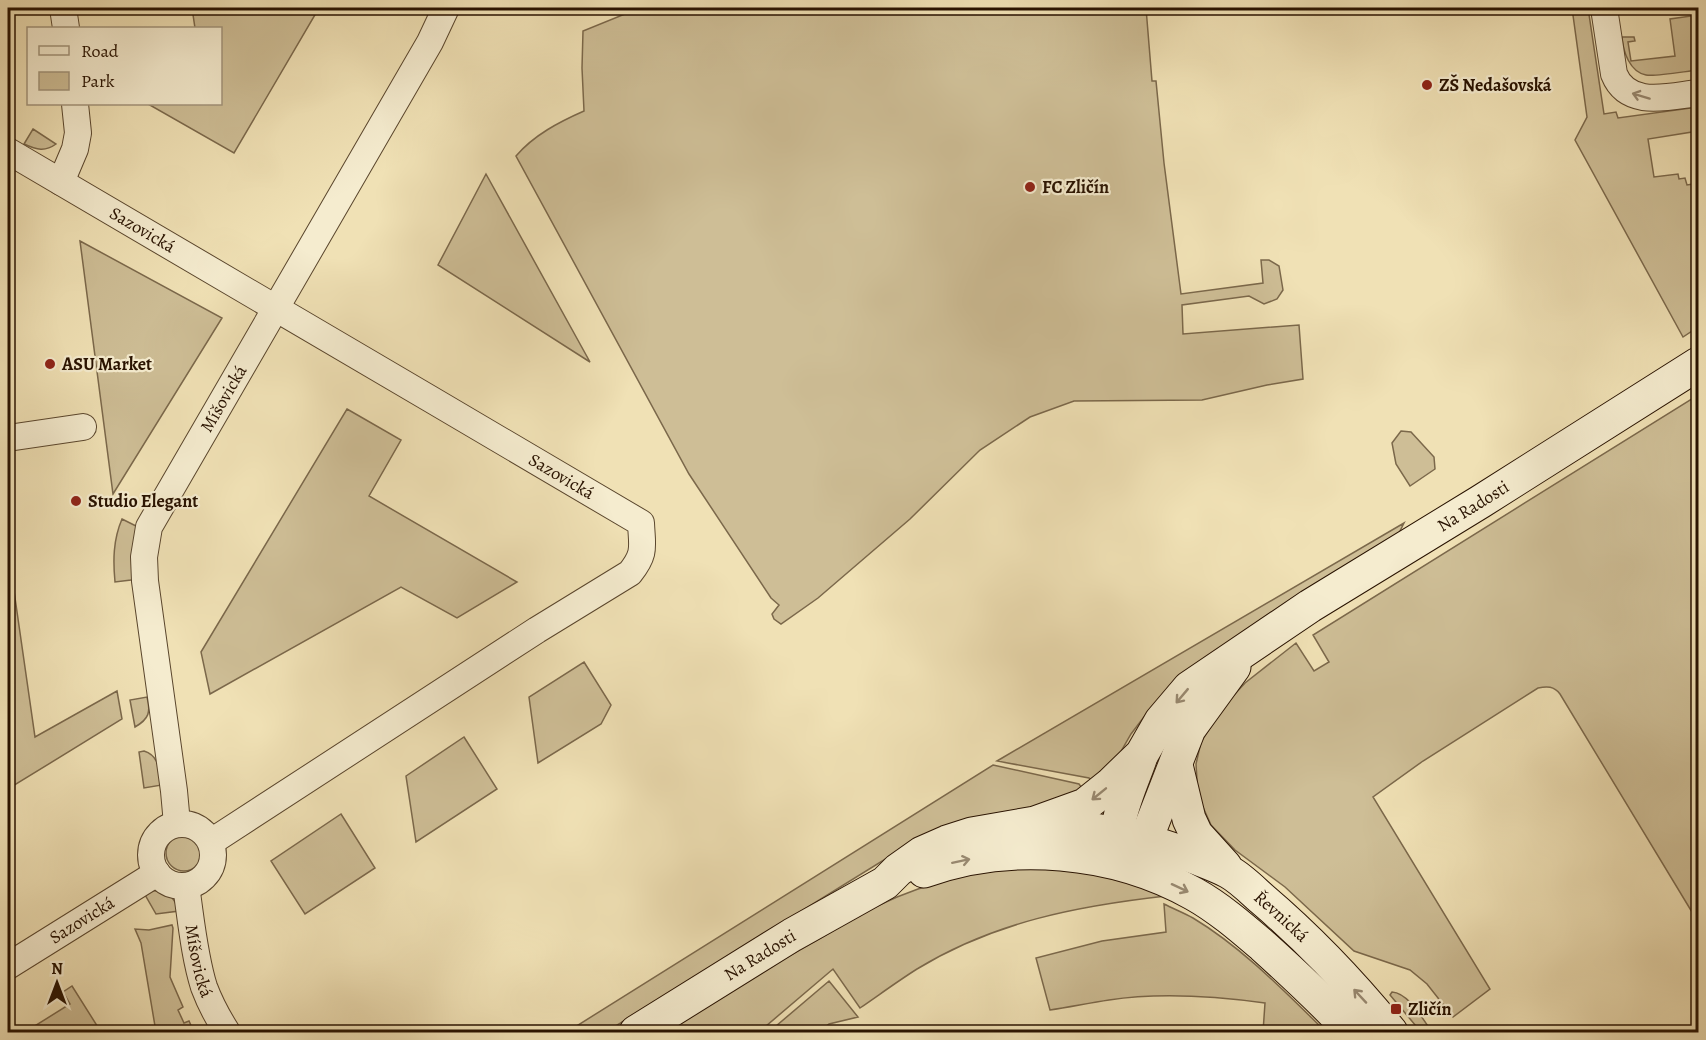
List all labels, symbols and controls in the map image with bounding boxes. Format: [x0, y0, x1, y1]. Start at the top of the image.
legend [27, 27, 222, 105]
text: Road [81, 39, 119, 63]
text: Park [81, 69, 115, 93]
place label: ZŠ Nedašovská [1439, 73, 1552, 97]
marker: ZŠ Nedašovská [1420, 78, 1434, 92]
one-way arrow [1632, 90, 1651, 101]
place label: FC Zličín [1042, 175, 1109, 199]
marker: FC Zličín [1023, 180, 1037, 194]
street label: Sazovická [105, 201, 180, 259]
place label: ASU Market [61, 352, 152, 376]
marker: ASU Market [43, 357, 57, 371]
street label: Míšovická [195, 360, 253, 437]
street label: Sazovická [524, 448, 599, 505]
street label: Na Radosti [1433, 475, 1514, 537]
place label: Studio Elegant [88, 489, 198, 513]
marker: Studio Elegant [69, 494, 83, 508]
one-way arrow [1175, 688, 1189, 703]
one-way arrow [1091, 787, 1107, 800]
one-way arrow [952, 854, 971, 866]
one-way arrow [1171, 882, 1189, 894]
street label: Řevnická [1249, 885, 1315, 948]
street label: Sazovická [45, 890, 119, 949]
street label: Míšovická [179, 923, 219, 1002]
street label: Na Radosti [719, 923, 800, 986]
north arrow [27, 953, 87, 1013]
text: N [51, 958, 63, 980]
one-way arrow [1354, 989, 1368, 1004]
place label: Zličín [1408, 997, 1452, 1021]
marker: Zličín [1389, 1002, 1403, 1016]

